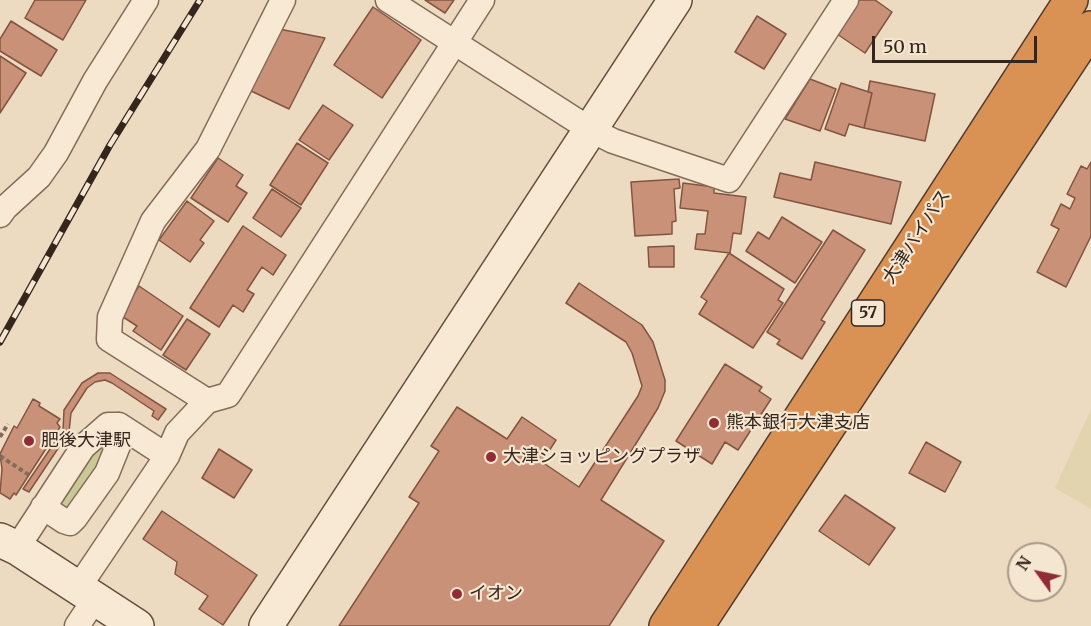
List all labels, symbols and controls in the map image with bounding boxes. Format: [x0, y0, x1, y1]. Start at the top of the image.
scale bar [875, 24, 1040, 62]
text: 50 m [883, 35, 927, 58]
street label: 大津バイパス [879, 186, 955, 288]
road number: 57 [852, 300, 884, 326]
place label: 熊本銀行大津支店 [726, 412, 870, 434]
marker: 熊本銀行大津支店 [707, 416, 721, 430]
place label: 肥後大津駅 [41, 430, 131, 452]
marker: 肥後大津駅 [22, 434, 36, 448]
place label: 大津ショッピングプラザ [503, 446, 701, 468]
marker: 大津ショッピングプラザ [484, 450, 498, 464]
north arrow [1007, 542, 1067, 602]
text: N [1012, 553, 1035, 574]
place label: イオン [469, 583, 523, 605]
marker: イオン [450, 587, 464, 601]

